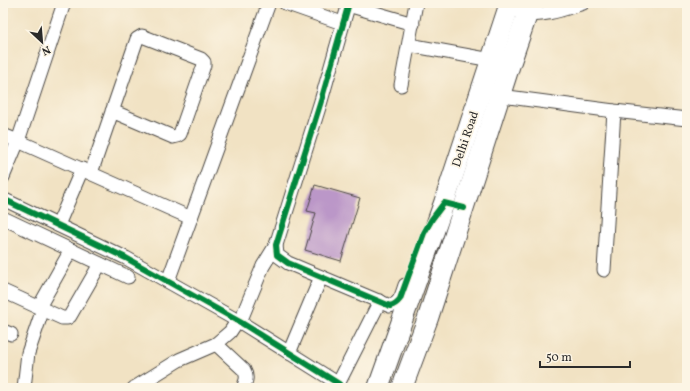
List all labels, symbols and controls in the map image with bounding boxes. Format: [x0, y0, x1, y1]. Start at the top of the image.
north arrow [22, 22, 62, 62]
text: N [39, 41, 53, 58]
street label: Delhi Road [449, 109, 483, 169]
scale bar [540, 343, 630, 369]
text: 50 m [546, 350, 572, 366]

